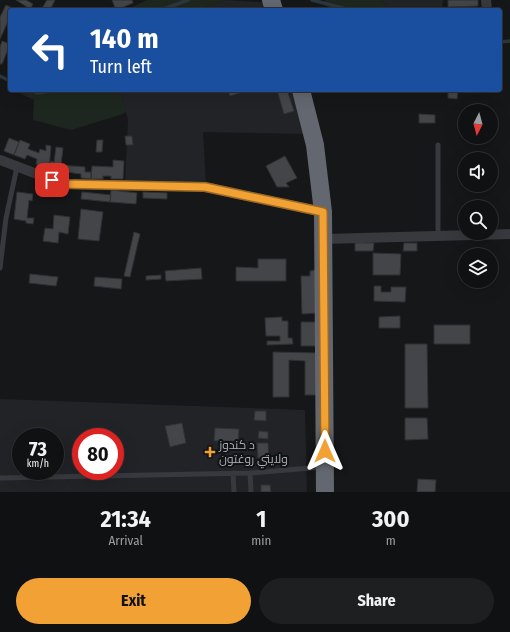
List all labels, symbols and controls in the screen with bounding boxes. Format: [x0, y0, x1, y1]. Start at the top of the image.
text: 140 m [90, 22, 159, 55]
icon: left [24, 24, 76, 76]
text: Turn left [90, 56, 152, 78]
north arrow [458, 104, 498, 144]
map controls [458, 104, 498, 288]
button: sound [458, 152, 498, 192]
pin [35, 163, 69, 197]
icon: arrive [41, 169, 63, 191]
button: search [458, 200, 498, 240]
button: layers [458, 248, 498, 288]
speed limit sign: 80 [72, 428, 124, 480]
position arrow [304, 430, 346, 472]
text: 73 [29, 437, 47, 461]
place label: د کندوز ولایتي روغتون [218, 438, 288, 469]
marker: د کندوز ولایتي روغتون [204, 446, 216, 458]
text: km/h [27, 458, 49, 470]
text: 21:34 [100, 505, 151, 533]
text: 1 [256, 505, 266, 533]
text: 300 [372, 505, 409, 533]
text: Arrival [108, 533, 143, 548]
text: min [251, 533, 271, 548]
text: m [386, 533, 396, 548]
button: Exit [16, 578, 251, 624]
button: Share [259, 578, 494, 624]

